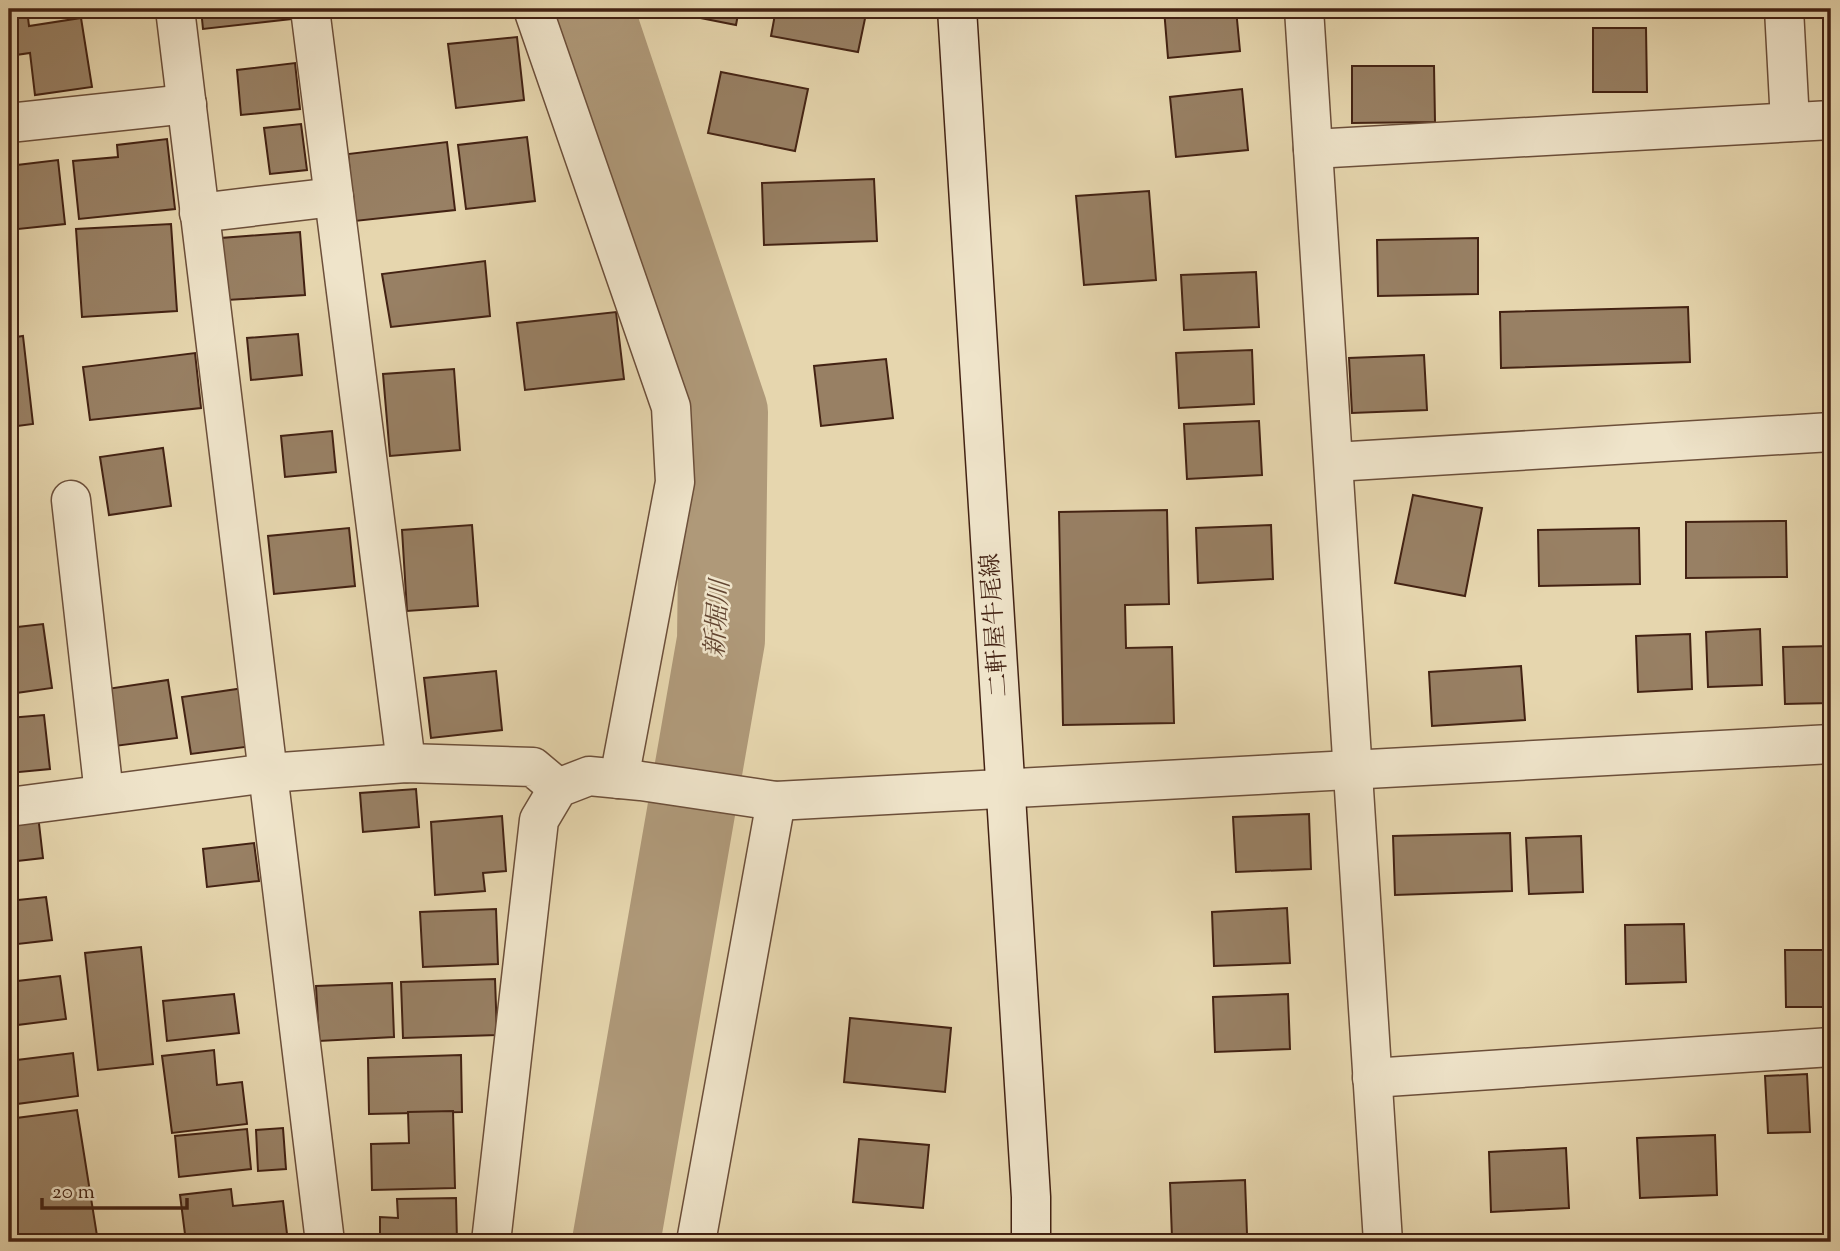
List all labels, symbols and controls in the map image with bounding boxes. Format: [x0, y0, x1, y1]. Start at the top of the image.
street label: 二軒屋牛尾線 [974, 552, 1018, 698]
water label: 新堀川 [698, 576, 740, 659]
scale bar [42, 1167, 187, 1211]
text: 20 m [52, 1178, 95, 1208]

